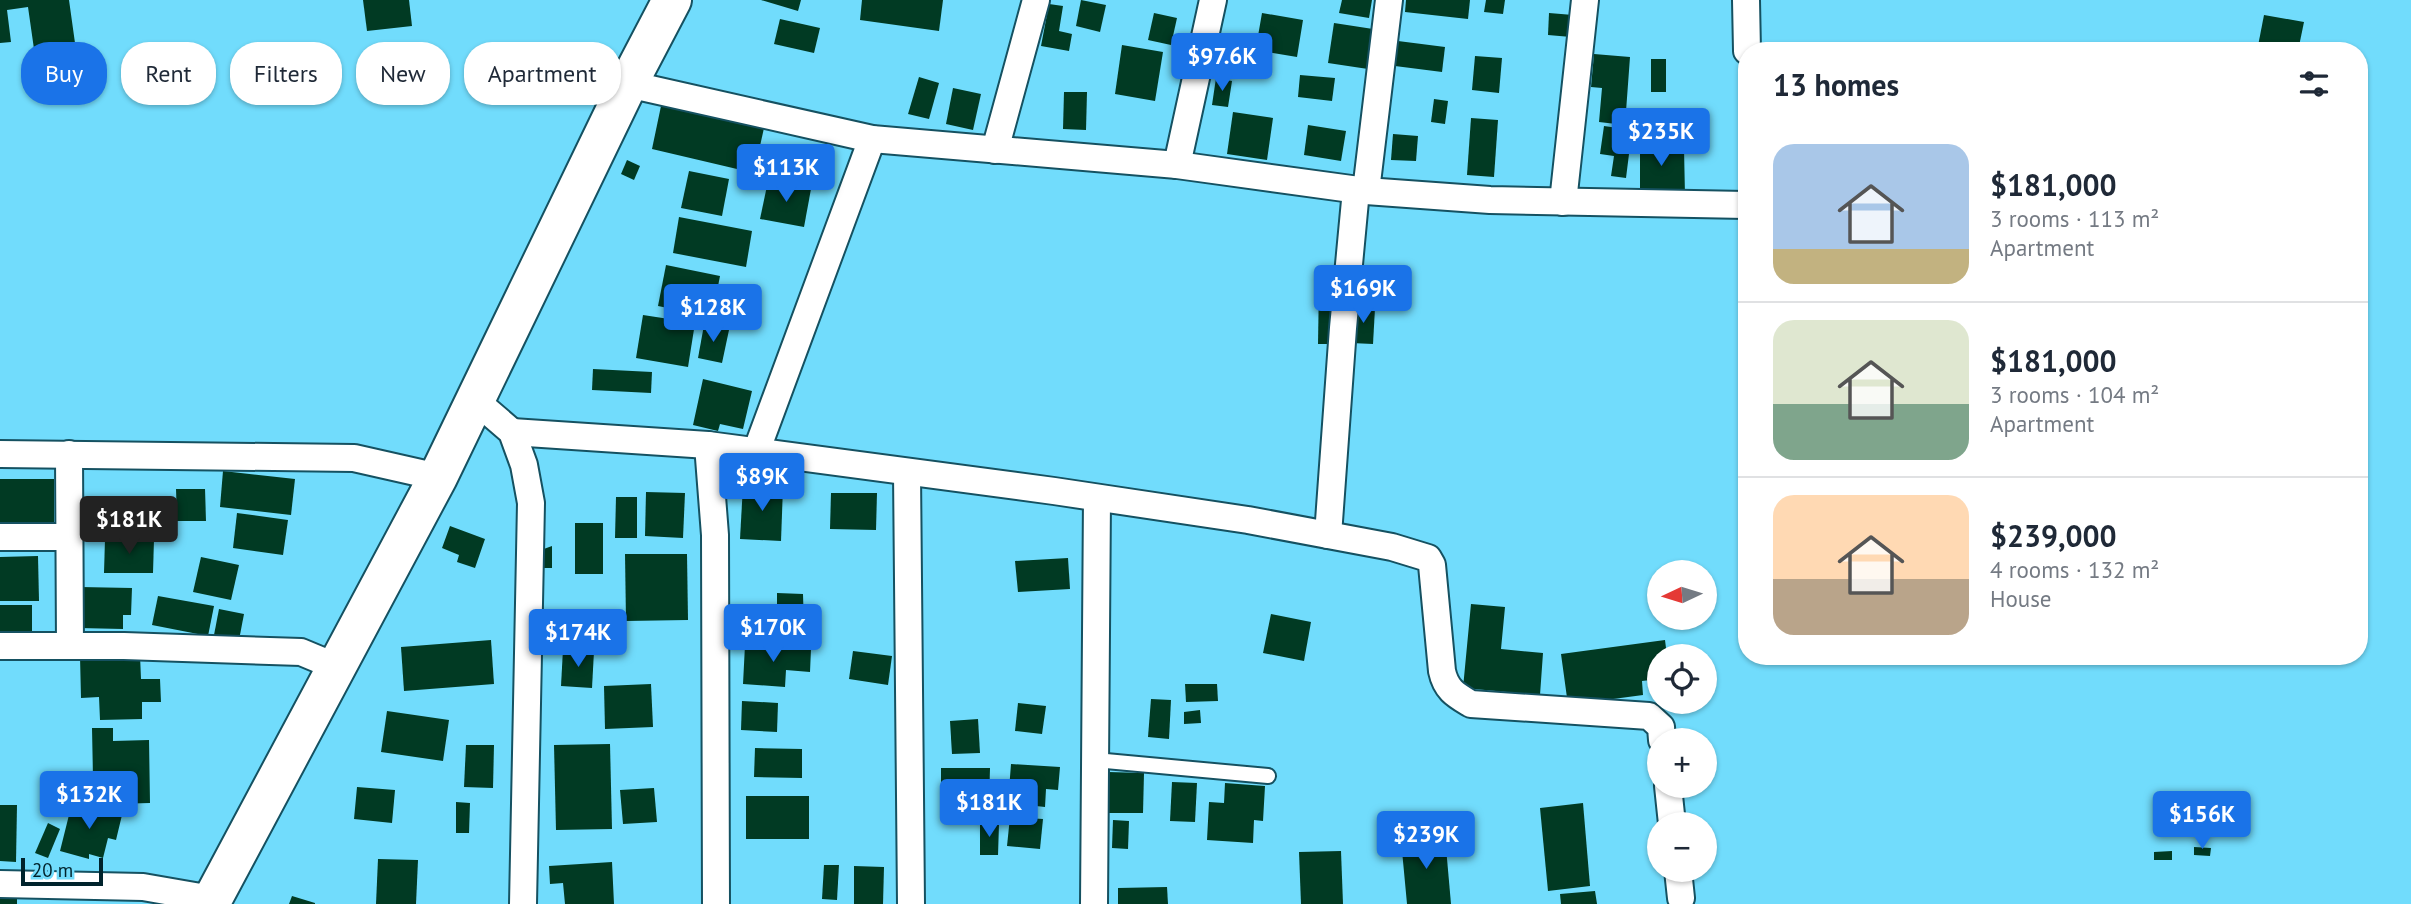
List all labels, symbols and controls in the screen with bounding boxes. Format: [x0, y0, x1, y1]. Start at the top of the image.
pin: $97.6K [1165, 34, 1279, 93]
text: $97.6K [1187, 41, 1257, 70]
chip: Buy [21, 42, 107, 105]
chip: Rent [121, 42, 216, 105]
chip: Filters [230, 42, 342, 105]
chip: New [356, 42, 450, 105]
chip: Apartment [464, 42, 621, 105]
text: 13 homes [1773, 65, 1899, 104]
icon: filters [2295, 65, 2333, 103]
pin: $235K [1612, 108, 1710, 168]
text: $235K [1628, 116, 1694, 145]
pin: $113K [737, 144, 835, 204]
text: $113K [753, 152, 819, 181]
text: $181,000 [1990, 165, 2117, 204]
icon: home [1829, 172, 1913, 256]
text: 3 rooms · 113 m² [1990, 204, 2159, 233]
text: Apartment [1990, 233, 2094, 262]
pin: $169K [1314, 266, 1412, 325]
text: $169K [1330, 273, 1396, 302]
pin: $128K [664, 284, 762, 344]
text: $128K [680, 292, 746, 321]
text: $181,000 [1990, 341, 2117, 380]
icon: home [1829, 348, 1913, 432]
text: 3 rooms · 104 m² [1990, 380, 2159, 409]
text: Apartment [1990, 409, 2094, 438]
pin: $89K [721, 454, 803, 513]
text: $89K [735, 461, 789, 490]
pin: $181K [80, 496, 178, 556]
text: $181K [96, 504, 162, 533]
text: $239,000 [1990, 516, 2117, 555]
icon: home [1829, 523, 1913, 607]
text: 4 rooms · 132 m² [1990, 555, 2159, 584]
north arrow [1647, 560, 1717, 630]
map controls [1647, 560, 1717, 882]
text: House [1990, 584, 2052, 613]
pin: $170K [724, 604, 822, 664]
pin: $174K [529, 610, 627, 669]
text: $170K [740, 612, 806, 641]
text: $174K [545, 617, 611, 646]
button: locate [1647, 644, 1717, 714]
button: + [1647, 728, 1717, 798]
pin: $132K [40, 772, 138, 831]
text: $132K [56, 779, 122, 808]
pin: $181K [940, 780, 1038, 839]
text: $181K [956, 787, 1022, 816]
pin: $156K [2153, 792, 2251, 851]
text: $156K [2169, 799, 2235, 828]
pin: $239K [1377, 812, 1475, 871]
button: − [1647, 812, 1717, 882]
text: $239K [1393, 819, 1459, 848]
scale bar [21, 855, 103, 887]
text: 20 m [32, 858, 73, 882]

